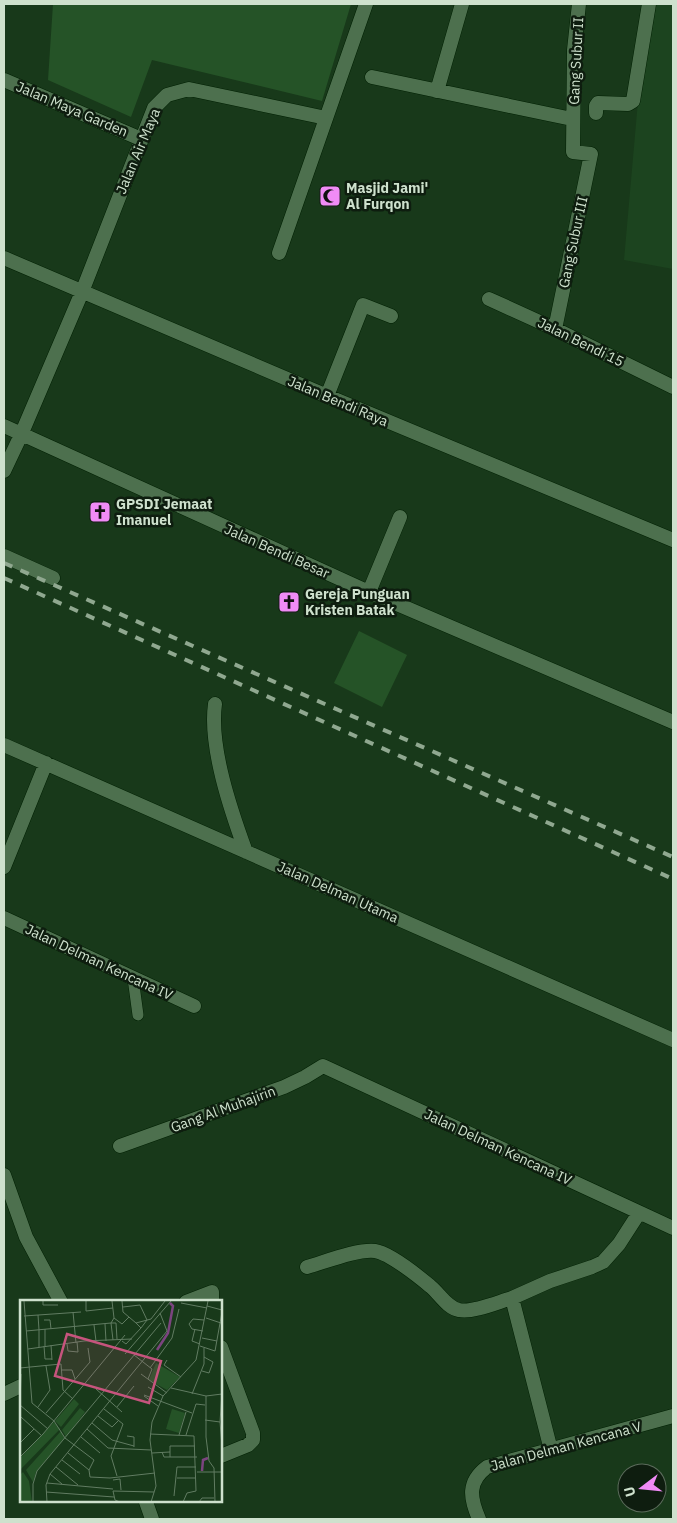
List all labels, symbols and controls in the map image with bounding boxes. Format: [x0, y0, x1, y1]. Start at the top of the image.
street label: Gang Subur II [565, 17, 587, 105]
street label: Jalan Maya Garden [13, 77, 131, 141]
street label: Jalan Air Maya [112, 105, 164, 196]
place label: Masjid Jami' Al Furqon [346, 179, 428, 213]
mosque icon: Masjid Jami' Al Furqon [318, 184, 342, 208]
street label: Gang Subur III [555, 195, 591, 289]
street label: Jalan Bendi 15 [535, 313, 627, 371]
street label: Jalan Bendi Raya [285, 372, 391, 430]
place label: GPSDI Jemaat Imanuel [116, 495, 212, 529]
church icon: GPSDI Jemaat Imanuel [88, 500, 112, 524]
street label: Jalan Bendi Besar [222, 520, 332, 582]
place label: Gereja Punguan Kristen Batak [305, 585, 410, 619]
church icon: Gereja Punguan Kristen Batak [277, 590, 301, 614]
street label: Jalan Delman Utama [275, 857, 402, 927]
street label: Jalan Delman Kencana IV [22, 920, 176, 1004]
street label: Gang Al Muhajirin [168, 1082, 278, 1136]
street label: Jalan Delman Kencana IV [421, 1105, 575, 1189]
inset map [20, 1300, 222, 1503]
street label: Jalan Delman Kencana V [489, 1417, 644, 1475]
north arrow [617, 1463, 667, 1513]
text: U [620, 1484, 639, 1499]

